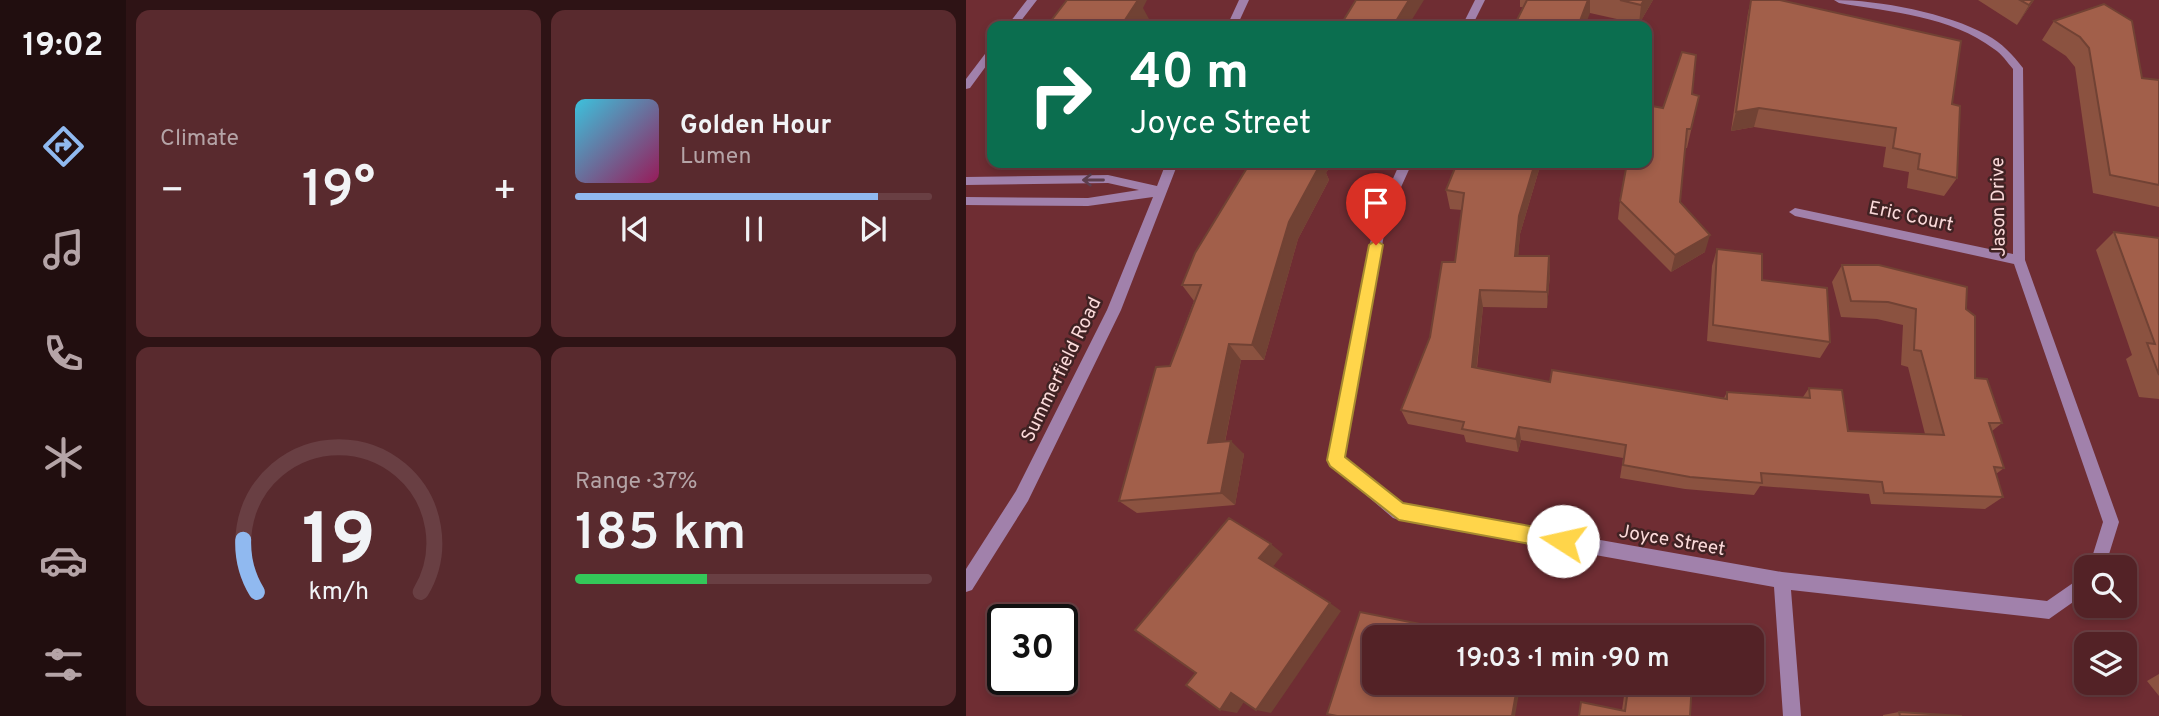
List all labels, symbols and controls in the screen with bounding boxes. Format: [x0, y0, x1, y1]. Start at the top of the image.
text: 19:02 [23, 27, 103, 67]
text: 40 m [1130, 44, 1249, 106]
icon: right [1015, 49, 1106, 140]
text: Joyce Street [1130, 105, 1311, 145]
text: Golden Hour [680, 110, 831, 143]
icon: directions [39, 122, 88, 171]
text: Climate [160, 125, 239, 154]
text: Lumen [680, 143, 751, 172]
street label: Jason Drive [1986, 157, 2012, 257]
text: 19° [302, 159, 375, 225]
text: − [160, 168, 185, 217]
text: + [492, 168, 517, 217]
one-way arrow [1081, 173, 1104, 186]
pin [1346, 173, 1406, 245]
icon: arrive [1357, 184, 1395, 222]
street label: Eric Court [1866, 196, 1956, 238]
icon: previous [616, 210, 654, 248]
icon: pause [735, 210, 773, 248]
icon: next [854, 210, 892, 248]
icon: music [39, 225, 88, 274]
street label: Summerfield Road [1017, 294, 1107, 446]
icon: phone [39, 329, 88, 378]
icon: climate [39, 433, 88, 482]
text: Range · 37% [575, 468, 697, 497]
text: 19 [302, 499, 375, 591]
text: 185 km [575, 502, 746, 568]
position arrow [1526, 504, 1600, 578]
street label: Joyce Street [1617, 520, 1727, 562]
icon: car [39, 536, 88, 585]
map controls [2074, 555, 2137, 695]
button: search [2074, 555, 2137, 618]
text: km/h [308, 577, 369, 609]
speed limit sign: 30 [987, 604, 1078, 695]
button: layers [2074, 632, 2137, 695]
icon: filters [39, 640, 88, 689]
text: 19:03 · 1 min · 90 m [1456, 643, 1670, 676]

